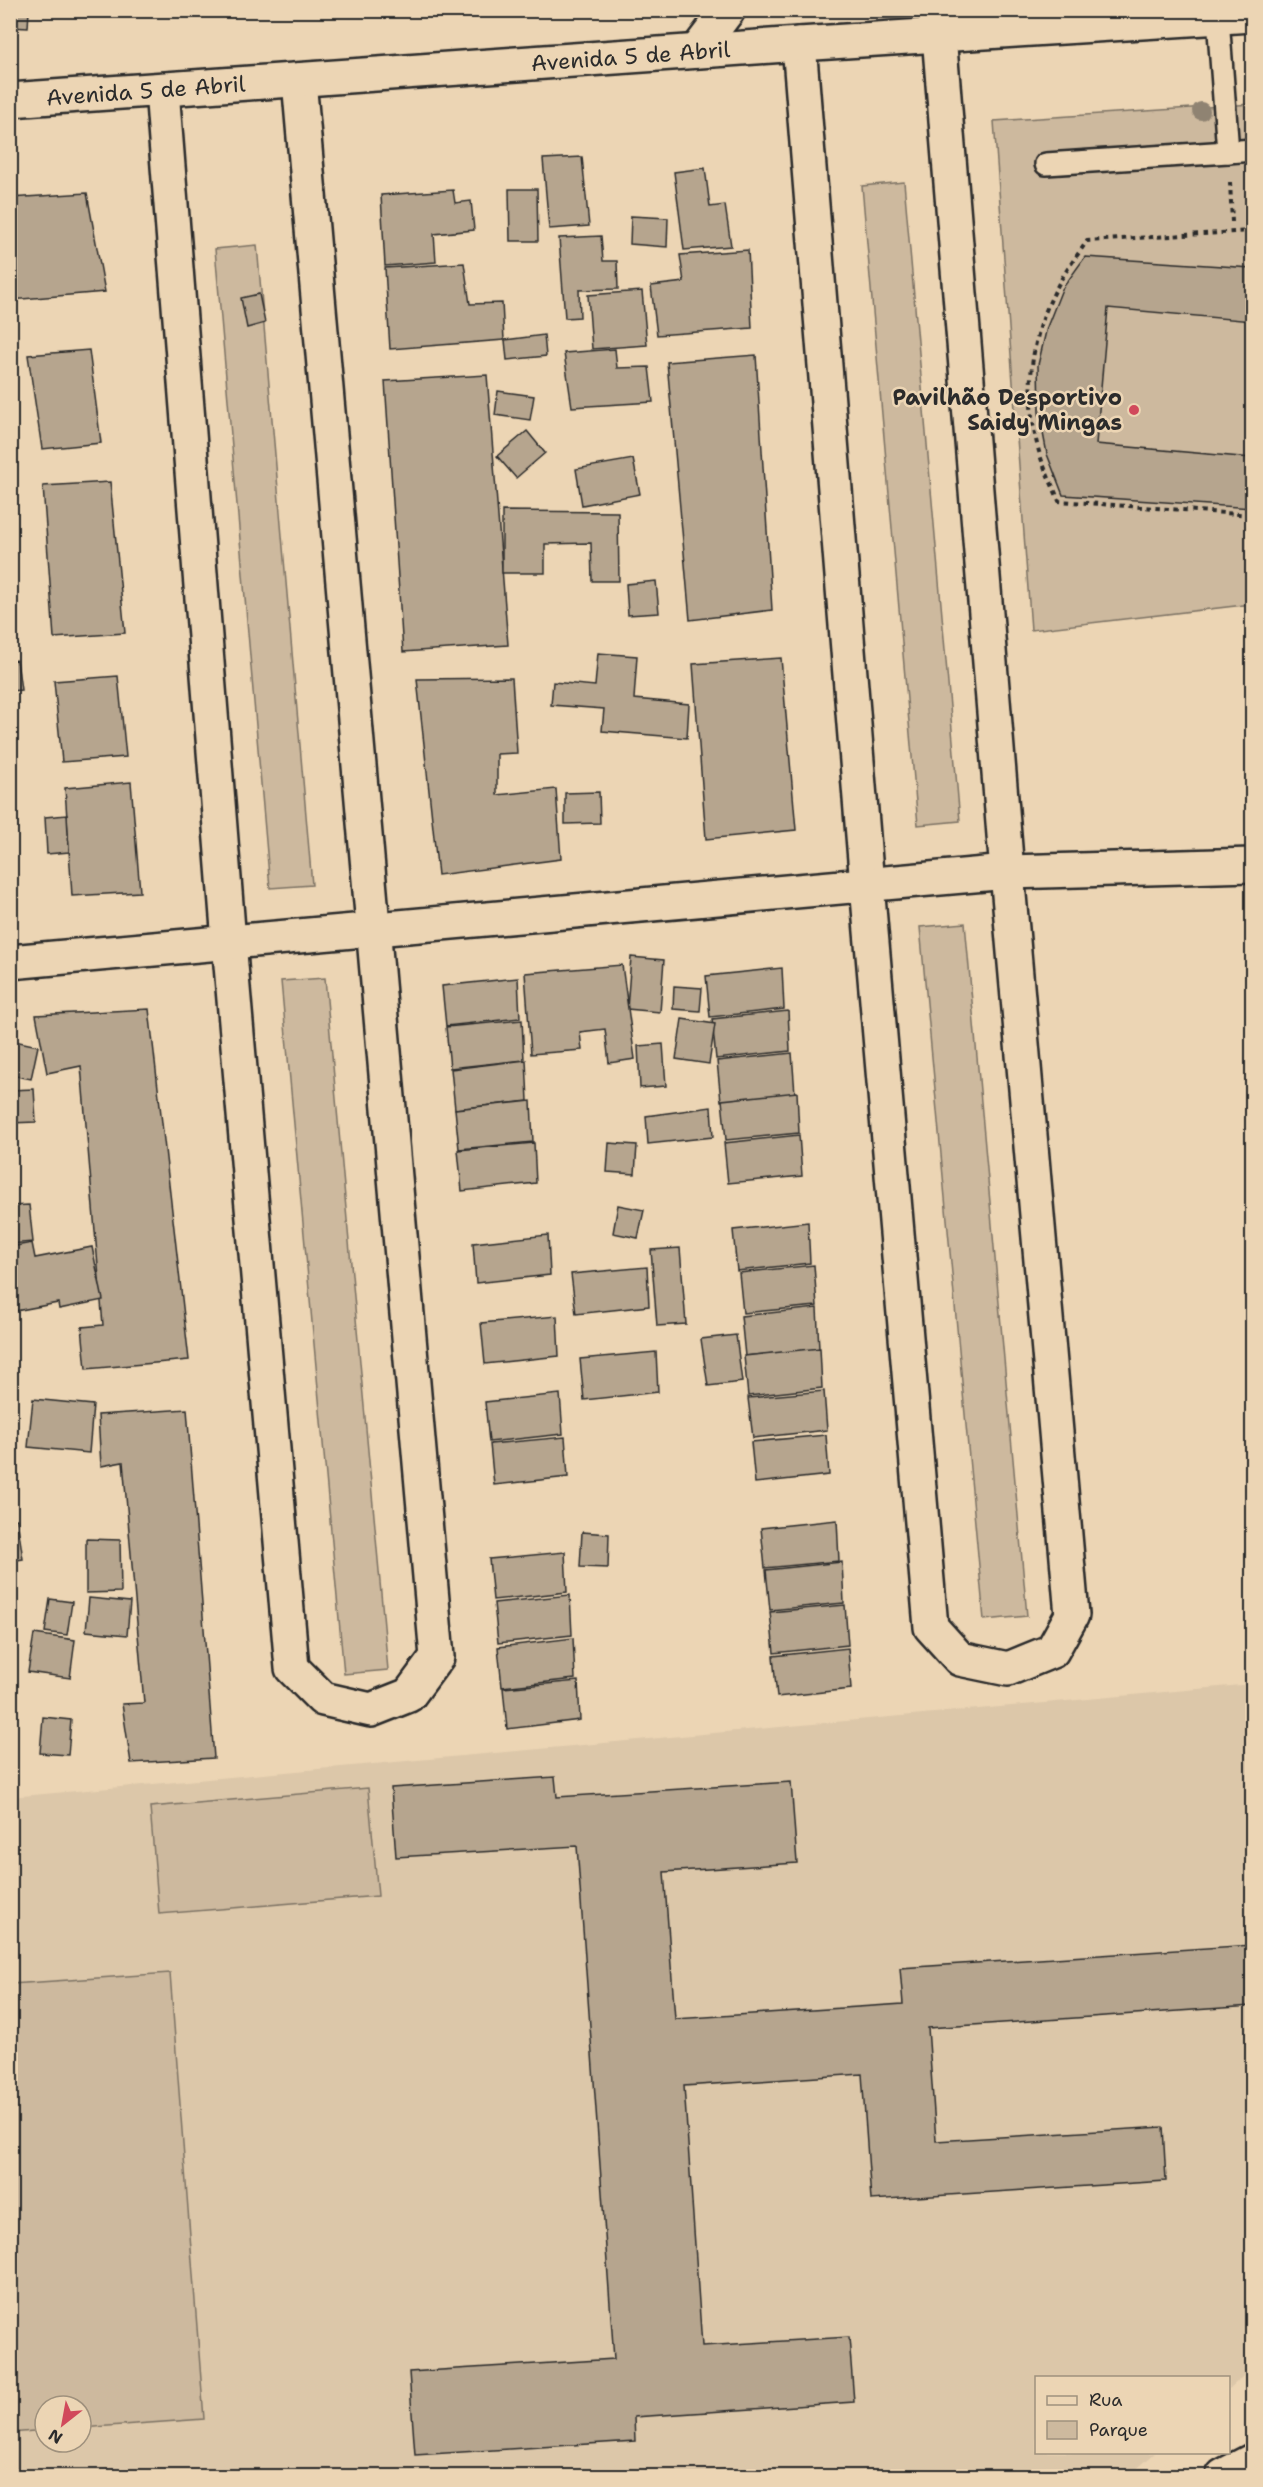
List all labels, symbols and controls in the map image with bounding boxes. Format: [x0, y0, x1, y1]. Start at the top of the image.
street label: Avenida 5 de Abril [530, 35, 731, 78]
street label: Avenida 5 de Abril [45, 69, 247, 112]
place label: Pavilhão Desportivo Saidy Mingas [892, 383, 1122, 437]
marker: Pavilhão Desportivo Saidy Mingas [1127, 403, 1141, 417]
legend [1035, 2376, 1230, 2454]
text: Rua [1089, 2388, 1122, 2412]
north arrow [33, 2394, 93, 2454]
text: Parque [1089, 2418, 1148, 2442]
text: N [45, 2424, 66, 2449]

